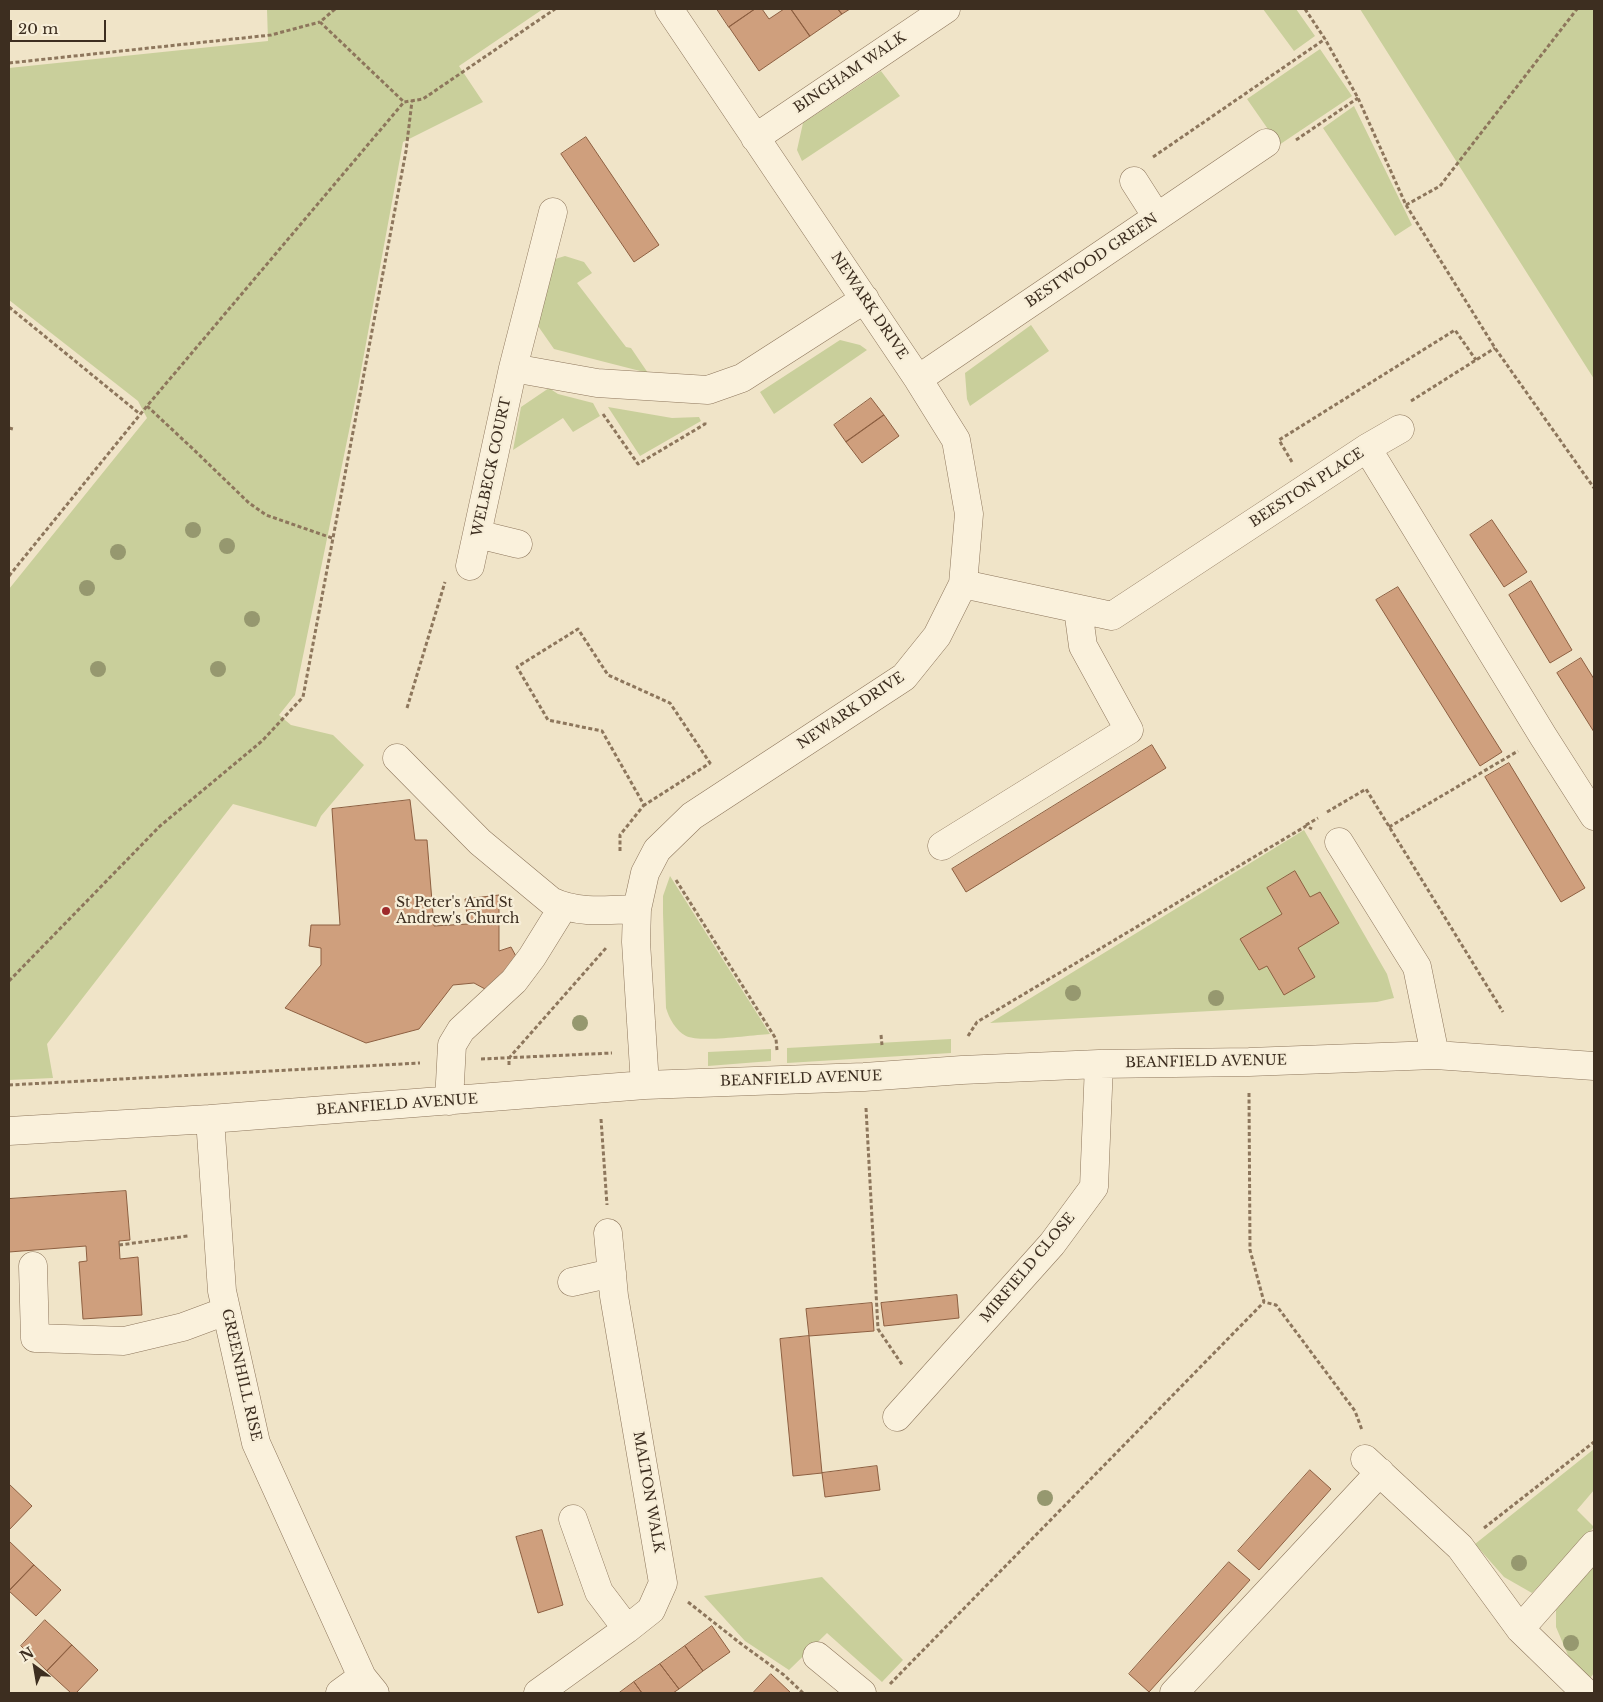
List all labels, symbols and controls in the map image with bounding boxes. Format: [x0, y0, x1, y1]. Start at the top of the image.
scale bar [12, 10, 109, 42]
text: 20 m [18, 19, 58, 38]
street label: BINGHAM WALK [791, 29, 909, 117]
street label: BESTWOOD GREEN [1023, 210, 1161, 312]
street label: NEWARK DRIVE [827, 249, 911, 363]
street label: WELBECK COURT [469, 396, 515, 538]
street label: BEESTON PLACE [1247, 445, 1367, 531]
street label: NEWARK DRIVE [794, 669, 908, 753]
place label: St Peter's And St Andrew's Church [396, 895, 519, 928]
marker: St Peter's And St Andrew's Church [380, 905, 392, 917]
street label: BEANFIELD AVENUE [1125, 1052, 1287, 1072]
street label: BEANFIELD AVENUE [720, 1068, 882, 1090]
street label: BEANFIELD AVENUE [316, 1091, 478, 1119]
street label: MIRFIELD CLOSE [977, 1210, 1079, 1326]
street label: GREENHILL RISE [218, 1307, 264, 1443]
street label: MALTON WALK [629, 1430, 667, 1554]
north arrow [10, 1642, 60, 1692]
text: N [17, 1643, 37, 1665]

